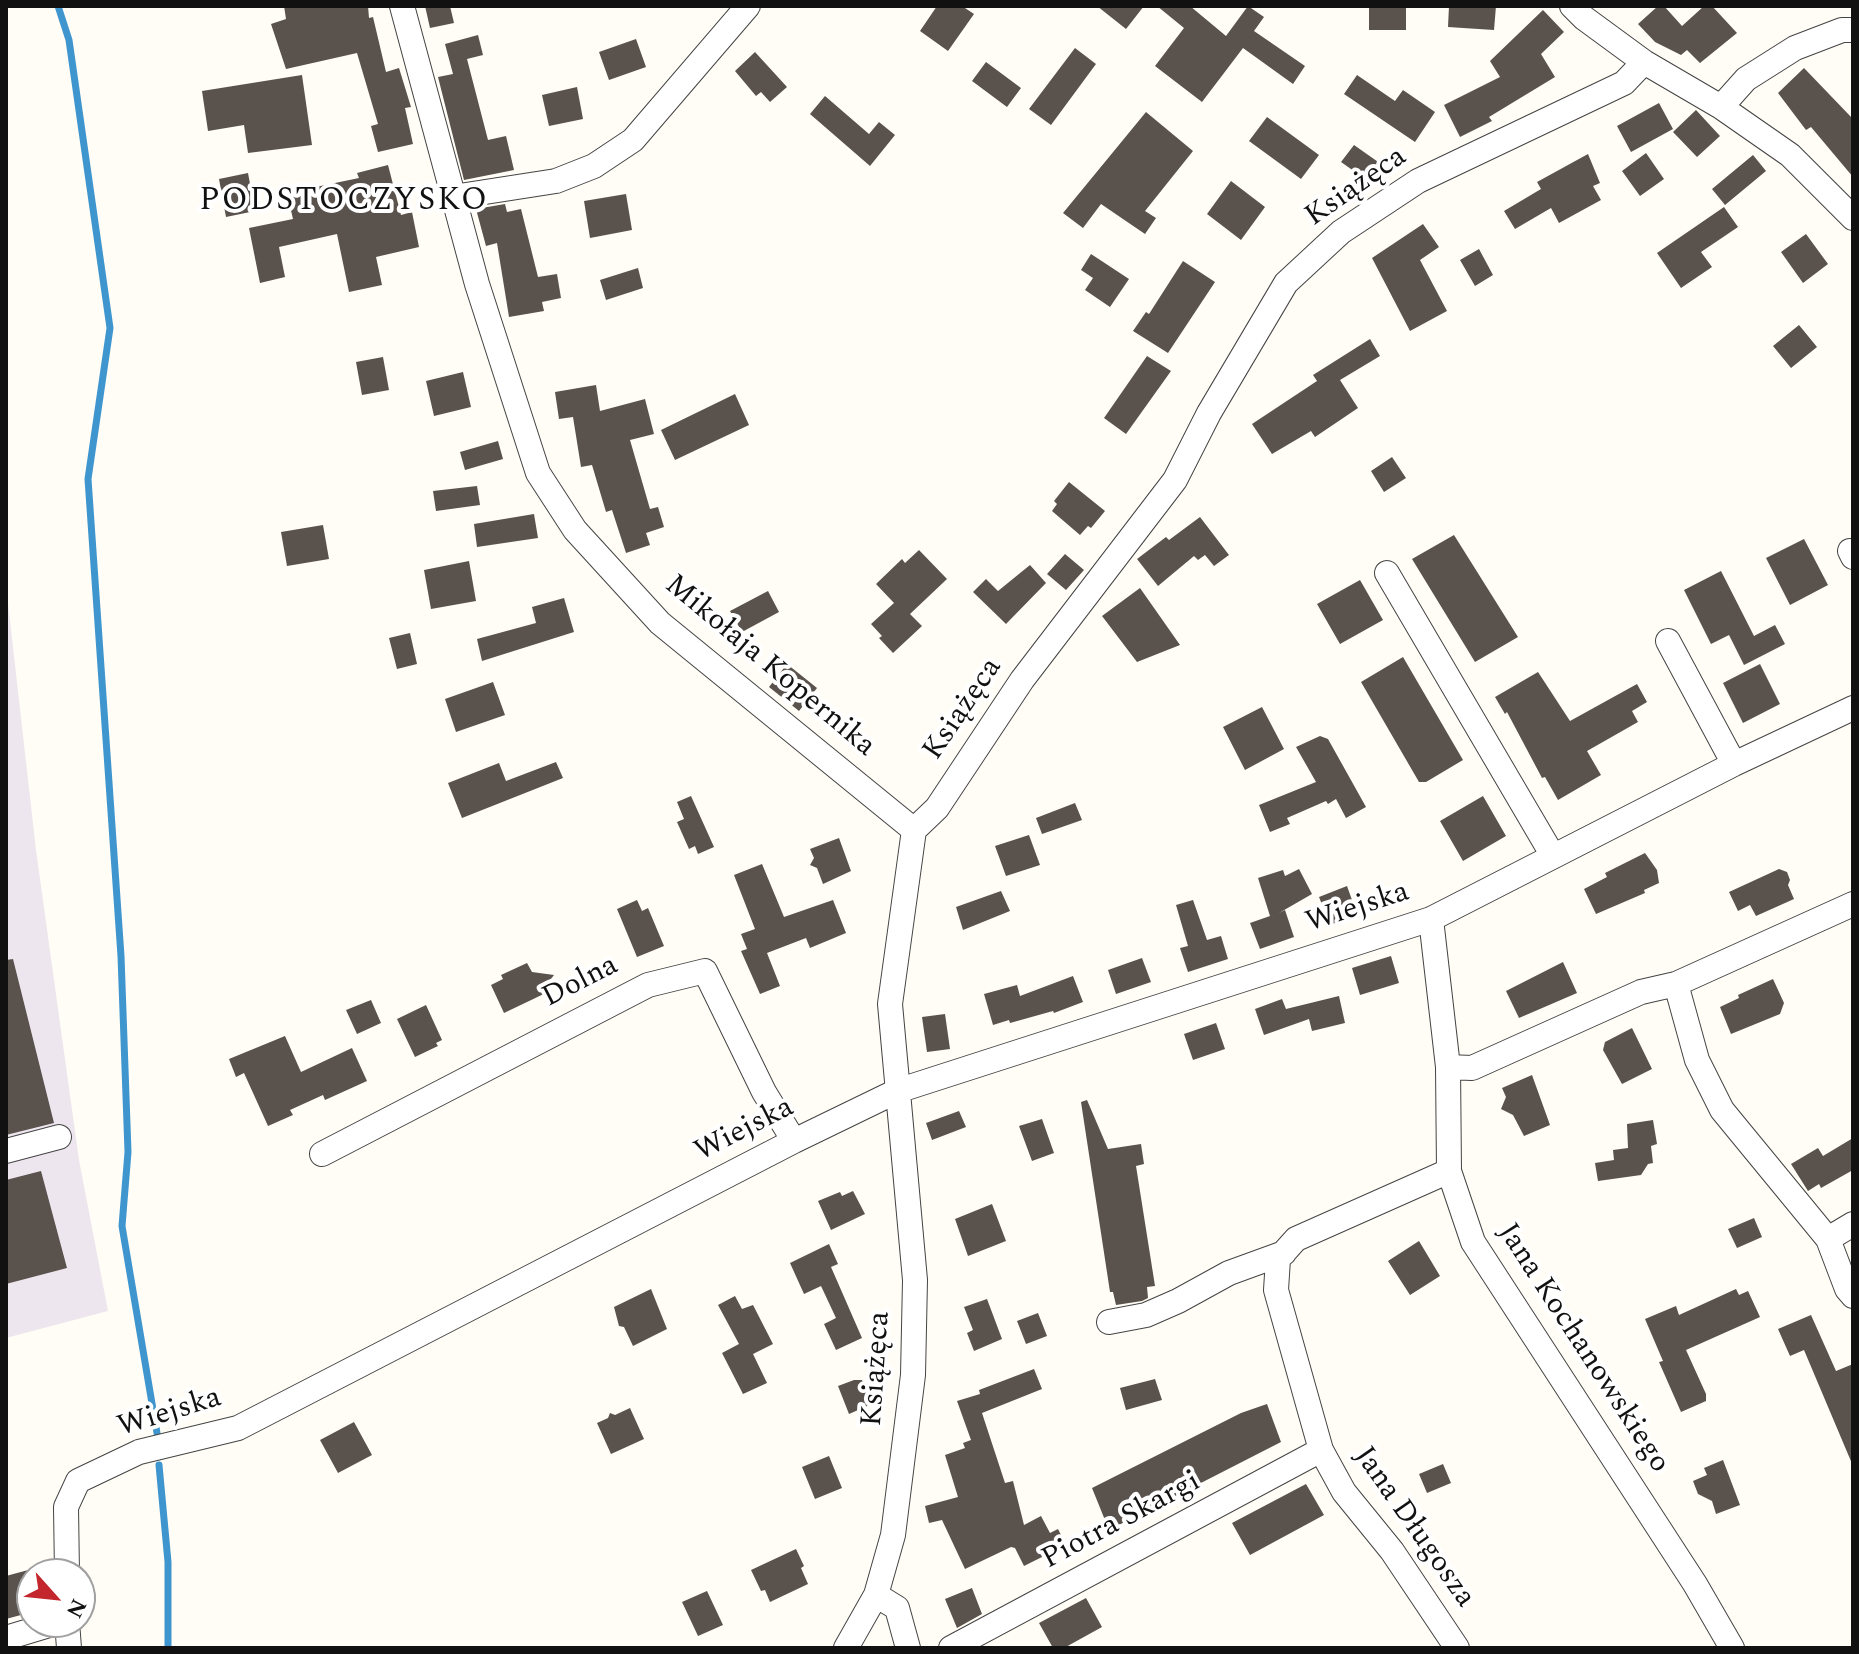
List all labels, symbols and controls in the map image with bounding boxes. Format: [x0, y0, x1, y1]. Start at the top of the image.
street label: Książęca [1299, 140, 1415, 236]
district label: PODSTOCZYSKO [199, 184, 489, 222]
street label: Mikołaja Kopernika [656, 568, 882, 766]
street label: Książęca [917, 652, 1011, 768]
street label: Wiejska [1302, 875, 1414, 943]
street label: Dolna [537, 949, 625, 1017]
street label: Wiejska [689, 1091, 801, 1171]
street label: Jana Kochanowskiego [1488, 1218, 1676, 1480]
street label: Książęca [856, 1310, 900, 1428]
street label: Wiejska [114, 1381, 226, 1447]
street label: Jana Długosza [1344, 1441, 1482, 1615]
street label: Piotra Skargi [1036, 1465, 1208, 1579]
north arrow [16, 1558, 96, 1638]
text: N [57, 1593, 95, 1624]

